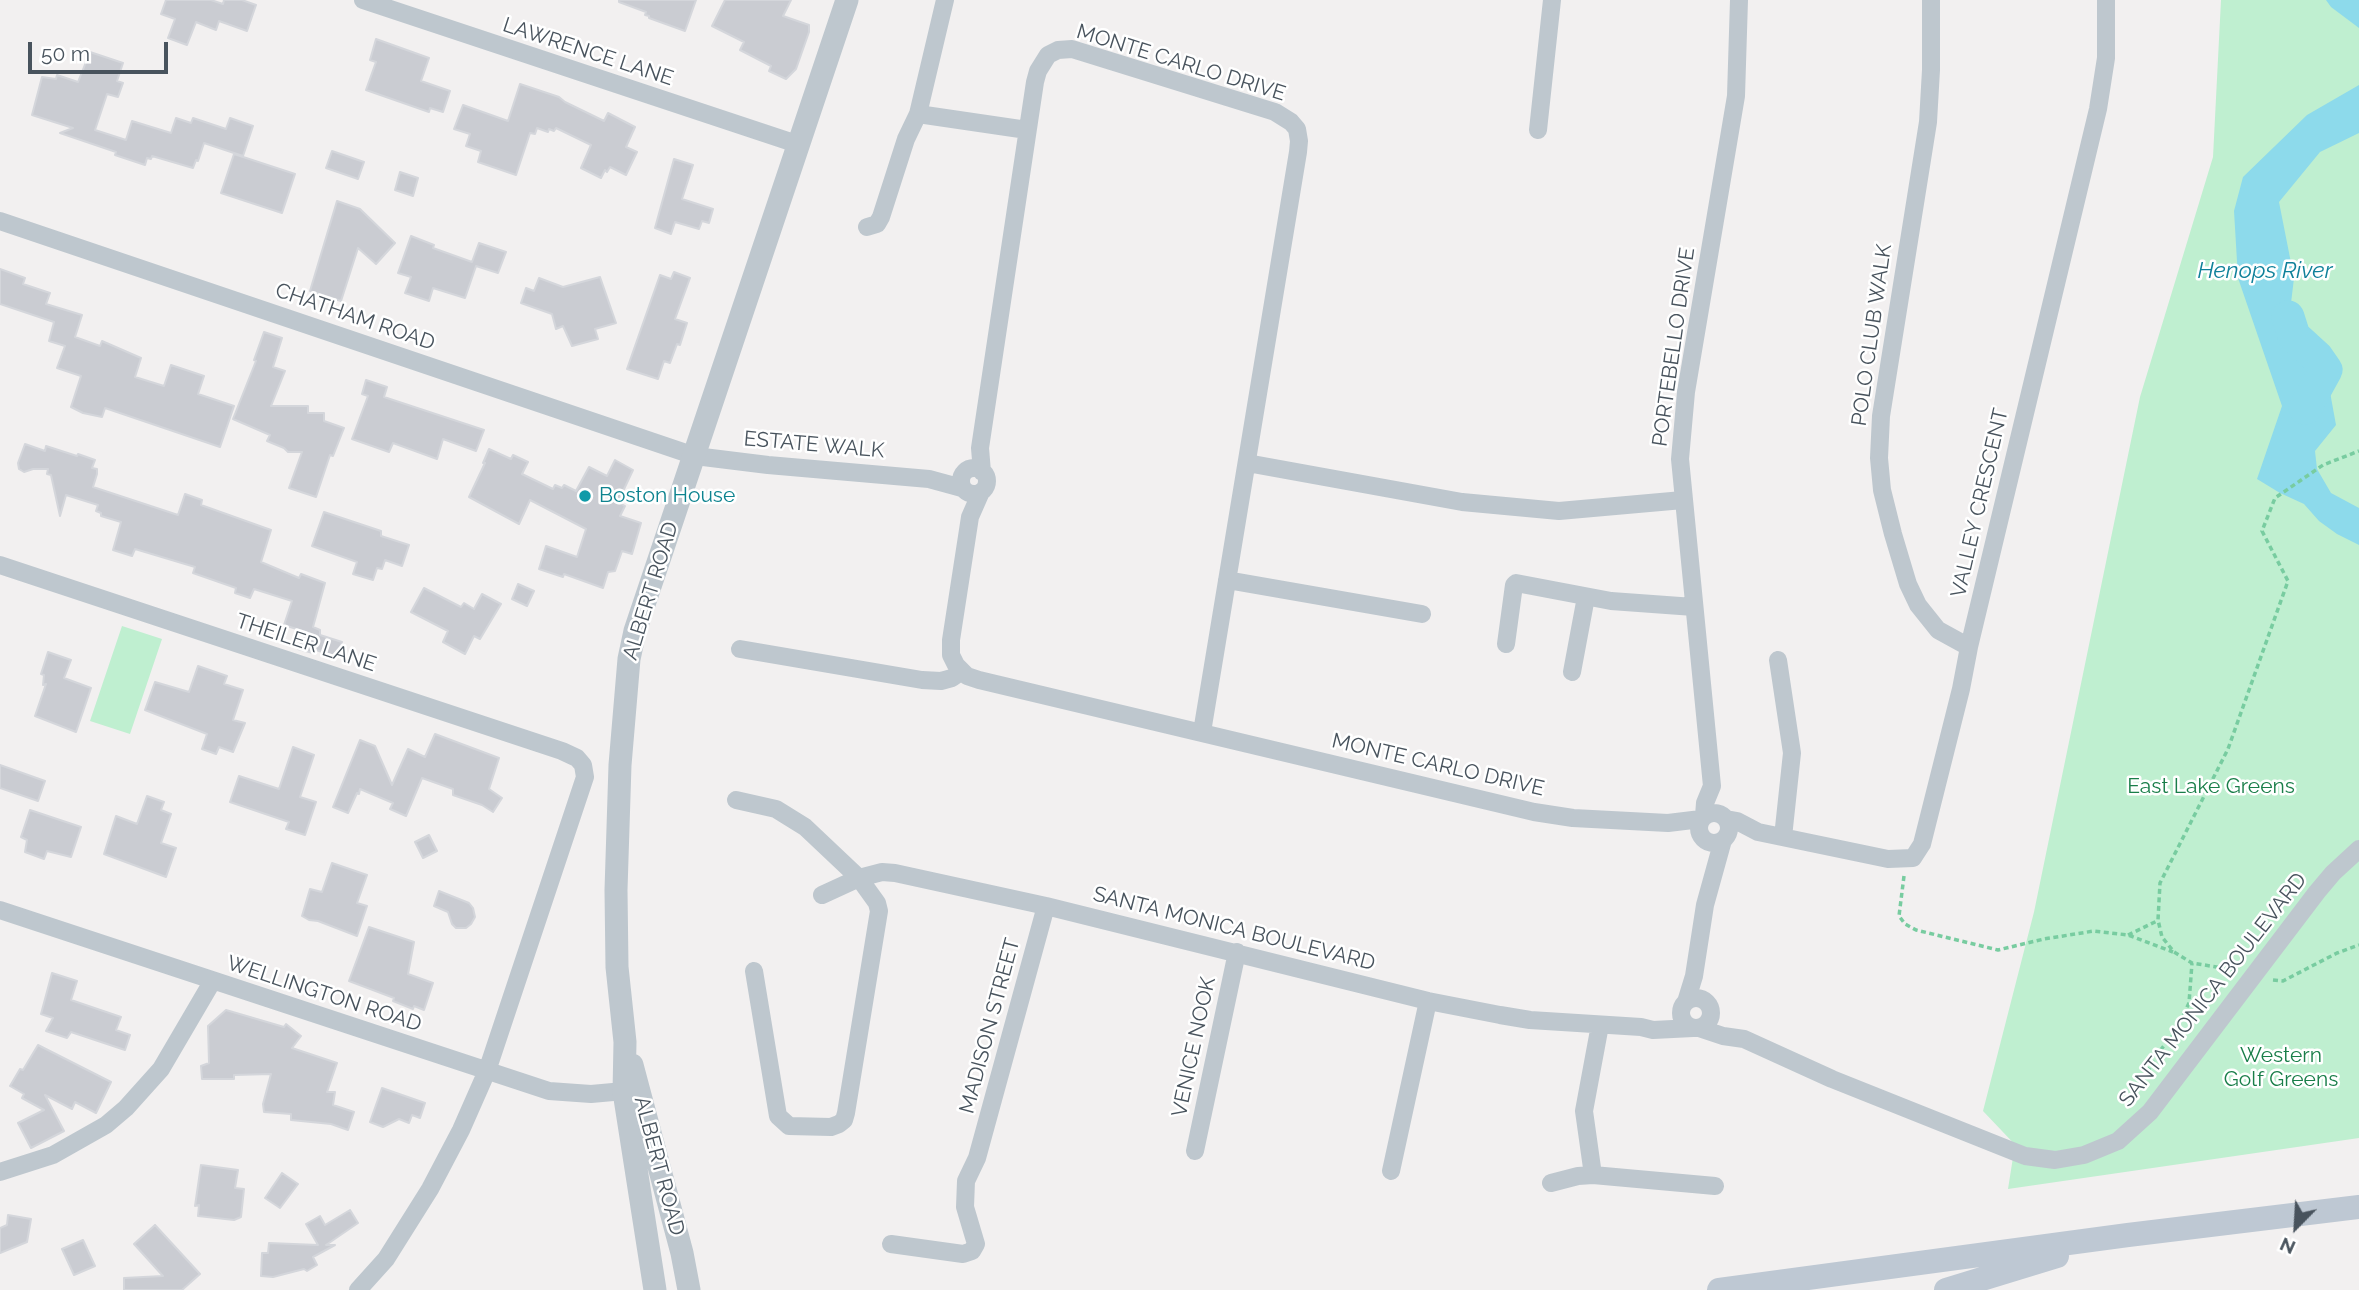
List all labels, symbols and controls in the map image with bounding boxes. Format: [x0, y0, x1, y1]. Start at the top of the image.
street label: LAWRENCE LANE [500, 13, 676, 91]
street label: MONTE CARLO DRIVE [1073, 19, 1289, 107]
scale bar [32, 28, 172, 72]
text: 50 m [41, 41, 90, 66]
street label: POLO CLUB WALK [1847, 242, 1897, 428]
street label: PORTEBELLO DRIVE [1648, 246, 1700, 448]
water label: Henops River [2197, 257, 2333, 285]
street label: CHATHAM ROAD [272, 278, 438, 356]
street label: VALLEY CRESCENT [1946, 406, 2014, 600]
street label: ESTATE WALK [743, 426, 885, 464]
place label: Boston House [599, 483, 735, 509]
marker: Boston House [577, 488, 593, 504]
street label: ALBERT ROAD [618, 519, 684, 663]
street label: THEILER LANE [233, 608, 379, 678]
street label: MONTE CARLO DRIVE [1329, 728, 1547, 802]
park label: East Lake Greens [2127, 774, 2295, 800]
street label: SANTA MONICA BOULEVARD [2114, 868, 2312, 1112]
street label: SANTA MONICA BOULEVARD [1090, 882, 1378, 976]
street label: MADISON STREET [954, 936, 1026, 1116]
street label: WELLINGTON ROAD [223, 951, 425, 1037]
street label: VENICE NOOK [1167, 975, 1221, 1119]
park label: Western Golf Greens [2224, 1043, 2338, 1093]
street label: ALBERT ROAD [628, 1094, 690, 1238]
north arrow [2261, 1192, 2331, 1262]
text: N [2276, 1233, 2299, 1259]

